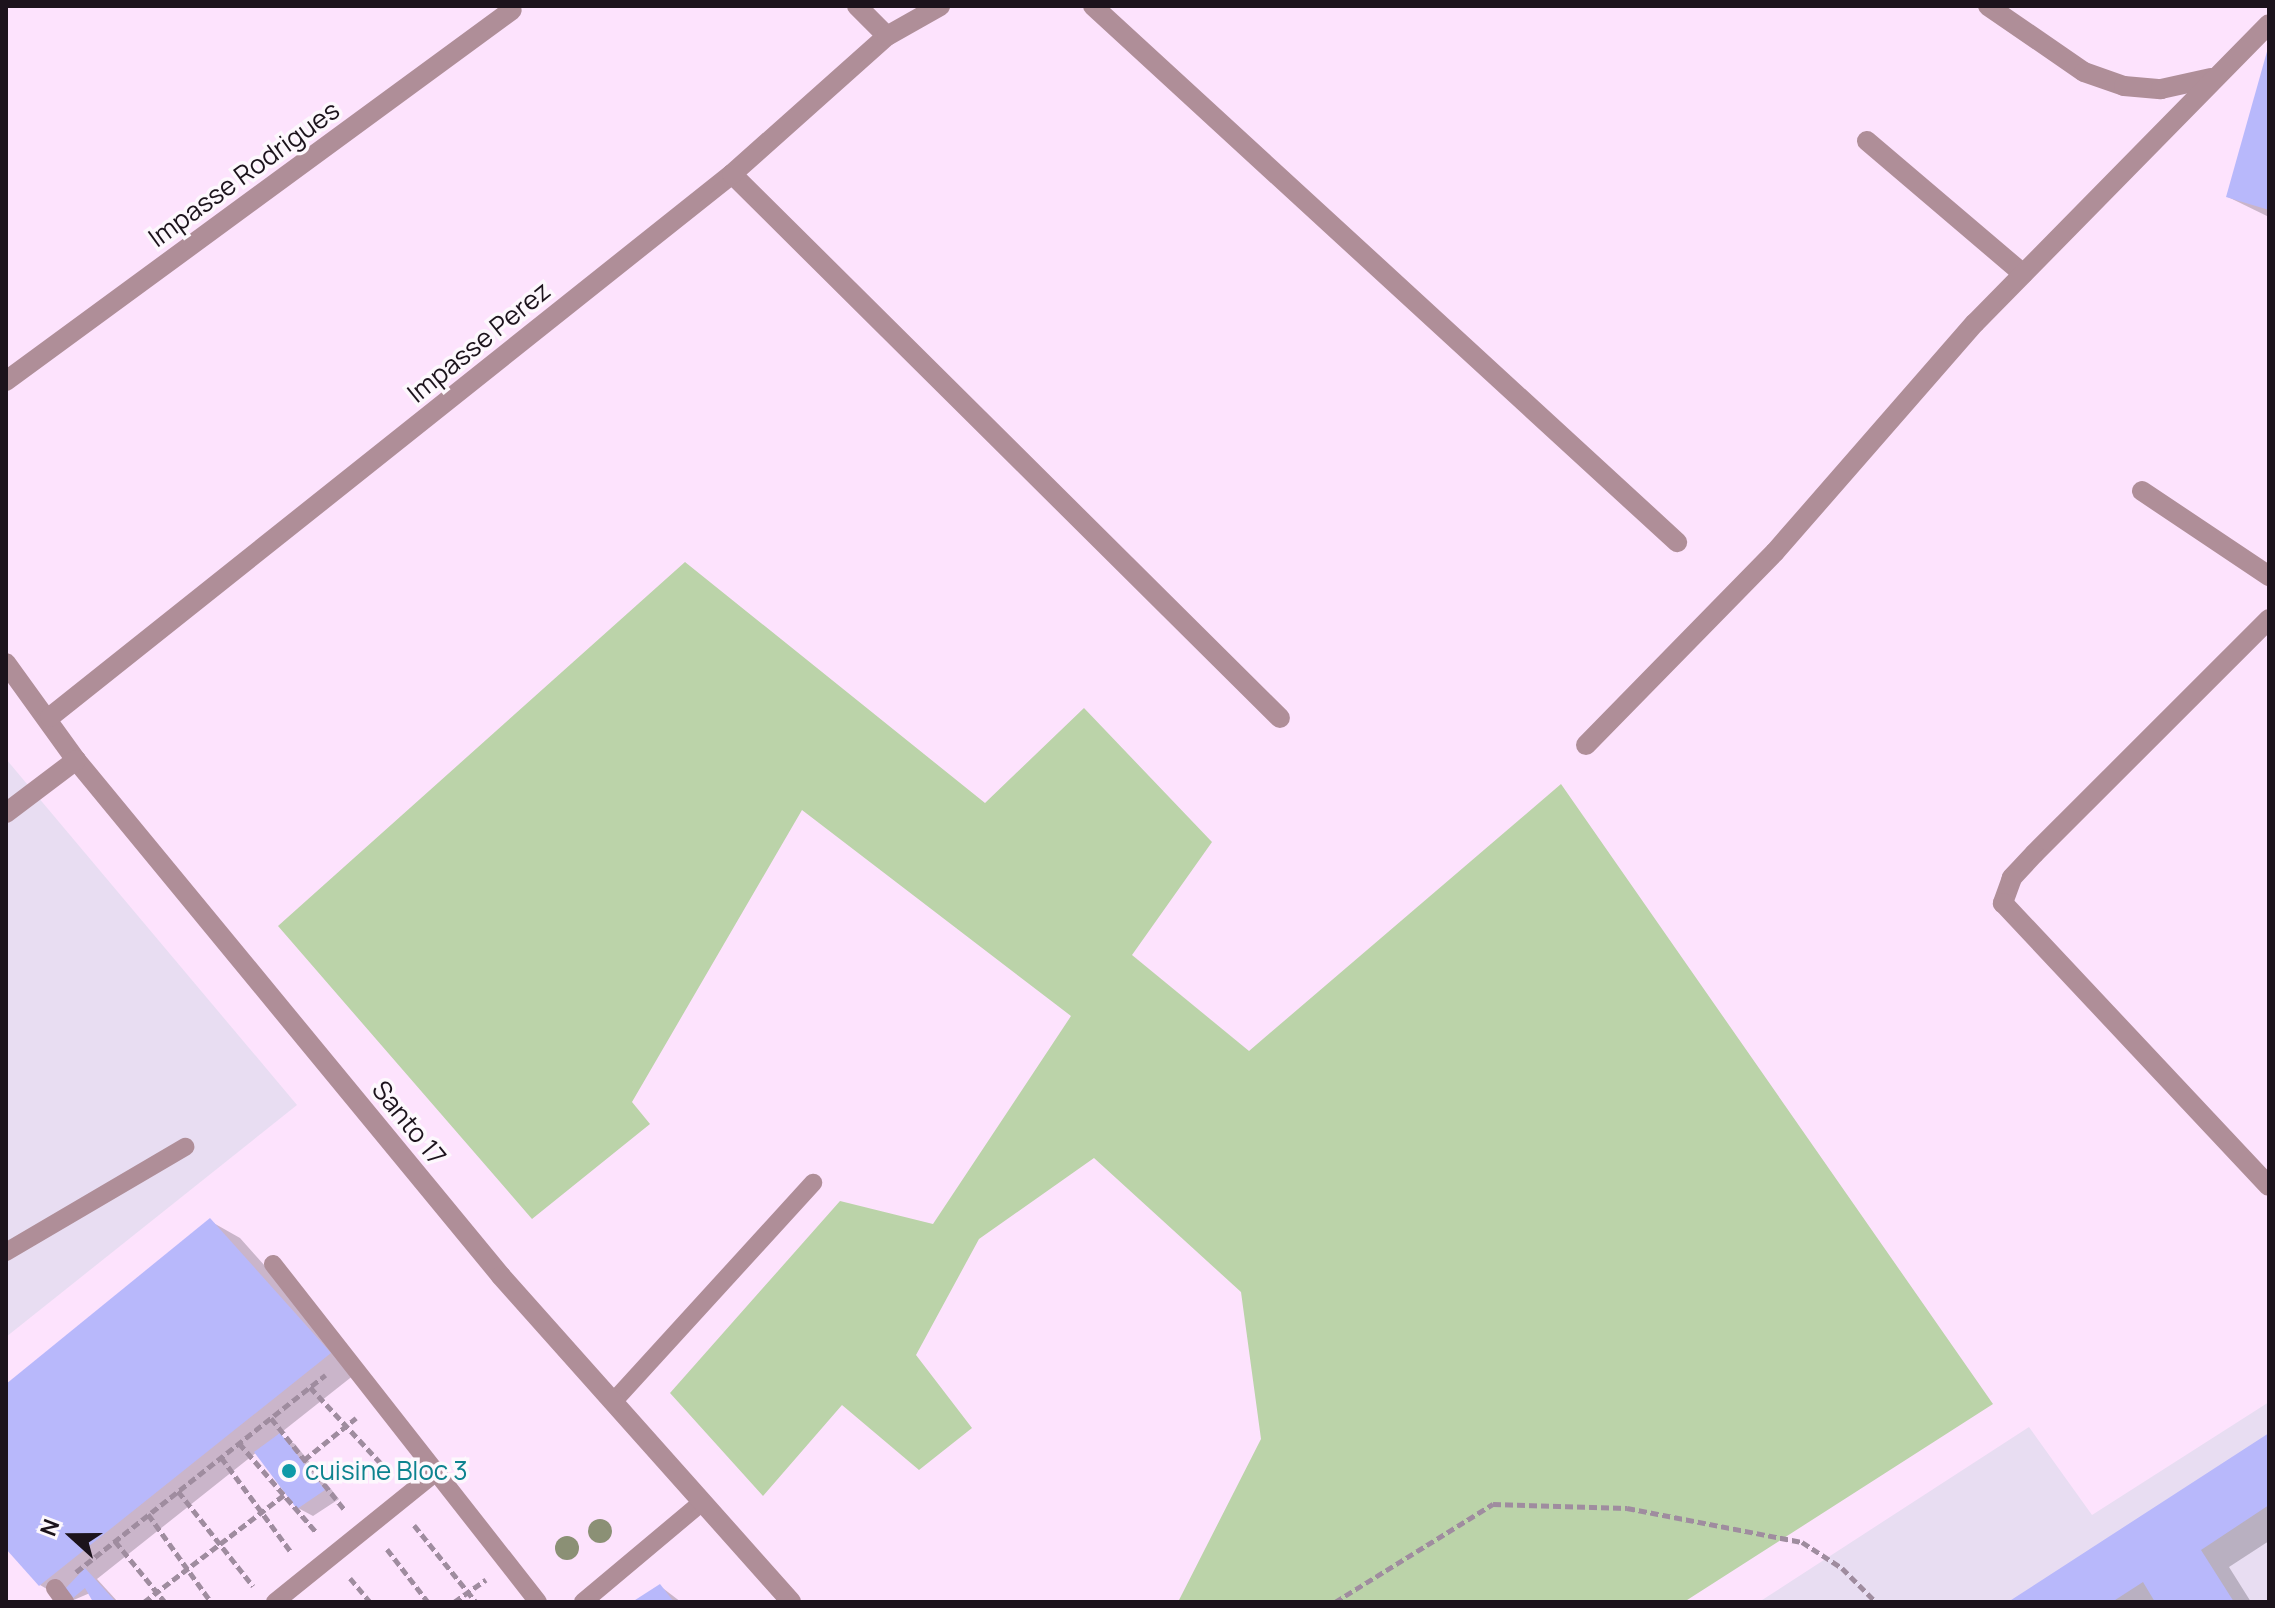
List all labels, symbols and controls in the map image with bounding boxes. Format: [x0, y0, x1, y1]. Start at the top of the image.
street label: Impasse Rodrigues [143, 94, 345, 254]
street label: Impasse Perez [401, 275, 557, 409]
street label: Santo 17 [366, 1074, 452, 1172]
place label: cuisine Bloc 3 [305, 1455, 468, 1487]
marker: cuisine Bloc 3 [280, 1462, 298, 1480]
north arrow [32, 1496, 112, 1576]
text: N [33, 1515, 66, 1540]

